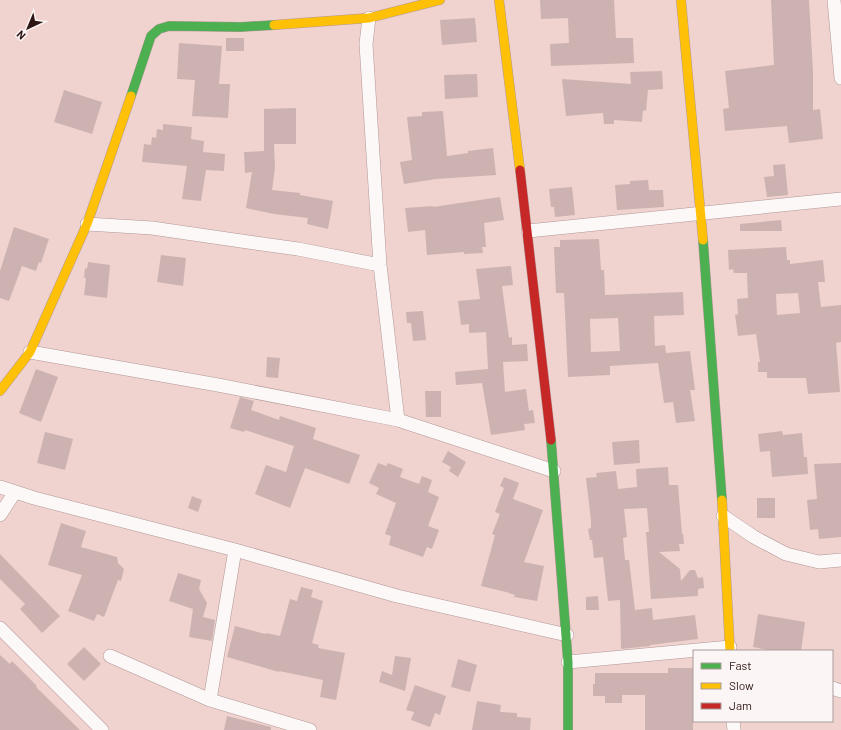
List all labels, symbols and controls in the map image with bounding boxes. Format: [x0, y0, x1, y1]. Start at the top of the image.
north arrow [8, 8, 48, 48]
text: N [14, 28, 28, 43]
legend [693, 650, 833, 722]
text: Fast [729, 658, 752, 672]
text: Slow [729, 678, 754, 692]
text: Jam [729, 698, 752, 712]

